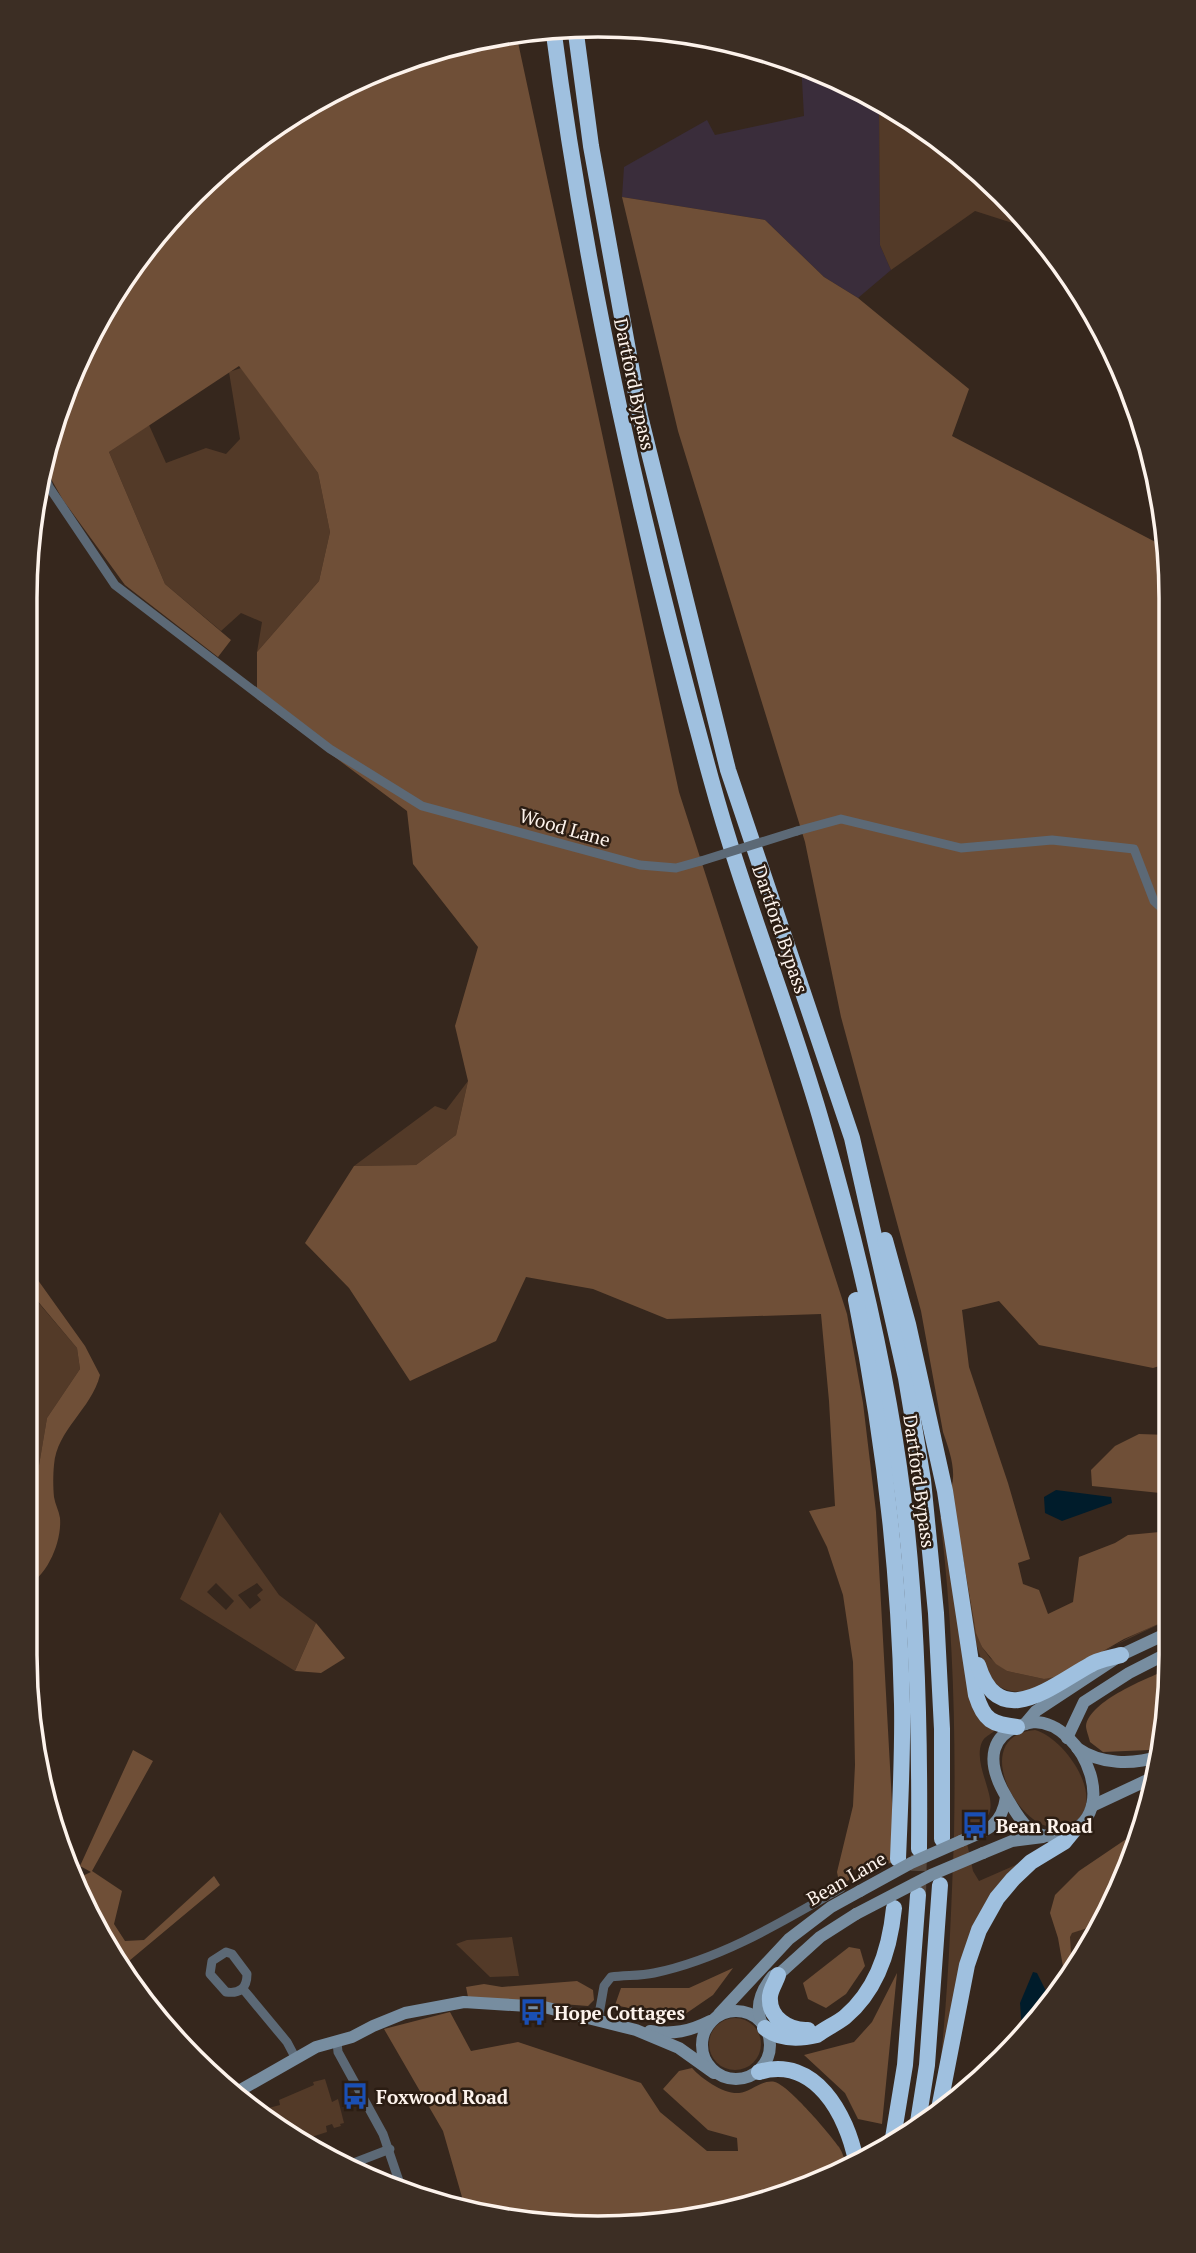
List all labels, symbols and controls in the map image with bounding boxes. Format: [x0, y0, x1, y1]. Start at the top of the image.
street label: Dartford Bypass [609, 316, 661, 452]
street label: Wood Lane [517, 802, 613, 852]
street label: Dartford Bypass [747, 861, 815, 997]
street label: Dartford Bypass [898, 1413, 942, 1549]
bus stop icon: Bean Road [960, 1810, 990, 1840]
place label: Bean Road [996, 1813, 1093, 1838]
street label: Bean Lane [802, 1845, 890, 1911]
bus stop icon: Hope Cottages [518, 1997, 548, 2027]
place label: Hope Cottages [554, 2000, 685, 2025]
bus stop icon: Foxwood Road [340, 2081, 370, 2111]
place label: Foxwood Road [376, 2084, 509, 2109]

